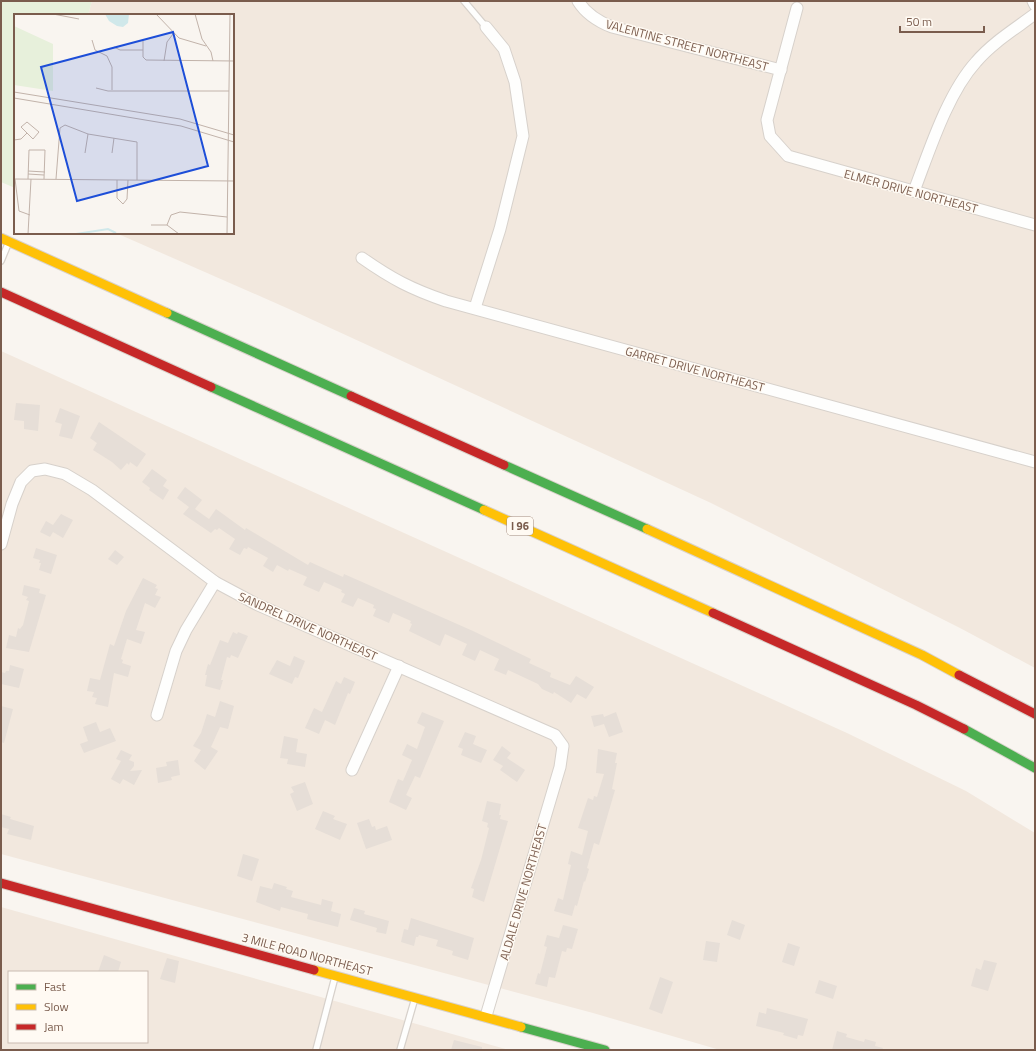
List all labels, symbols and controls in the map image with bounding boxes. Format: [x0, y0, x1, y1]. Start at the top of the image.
scale bar [900, 8, 984, 34]
text: 50 m [906, 12, 932, 31]
inset map [14, 14, 234, 234]
street label: VALENTINE STREET NORTHEAST [604, 14, 771, 76]
street label: ELMER DRIVE NORTHEAST [842, 164, 981, 218]
street label: GARRET DRIVE NORTHEAST [623, 341, 767, 397]
road number: I 96 [507, 517, 533, 535]
street label: SANDREL DRIVE NORTHEAST [235, 587, 381, 666]
street label: ALDALE DRIVE NORTHEAST [494, 821, 552, 963]
street label: 3 MILE ROAD NORTHEAST [240, 927, 375, 981]
legend [8, 971, 148, 1043]
text: Fast [44, 977, 67, 996]
text: Slow [44, 997, 69, 1016]
text: Jam [44, 1017, 64, 1036]

